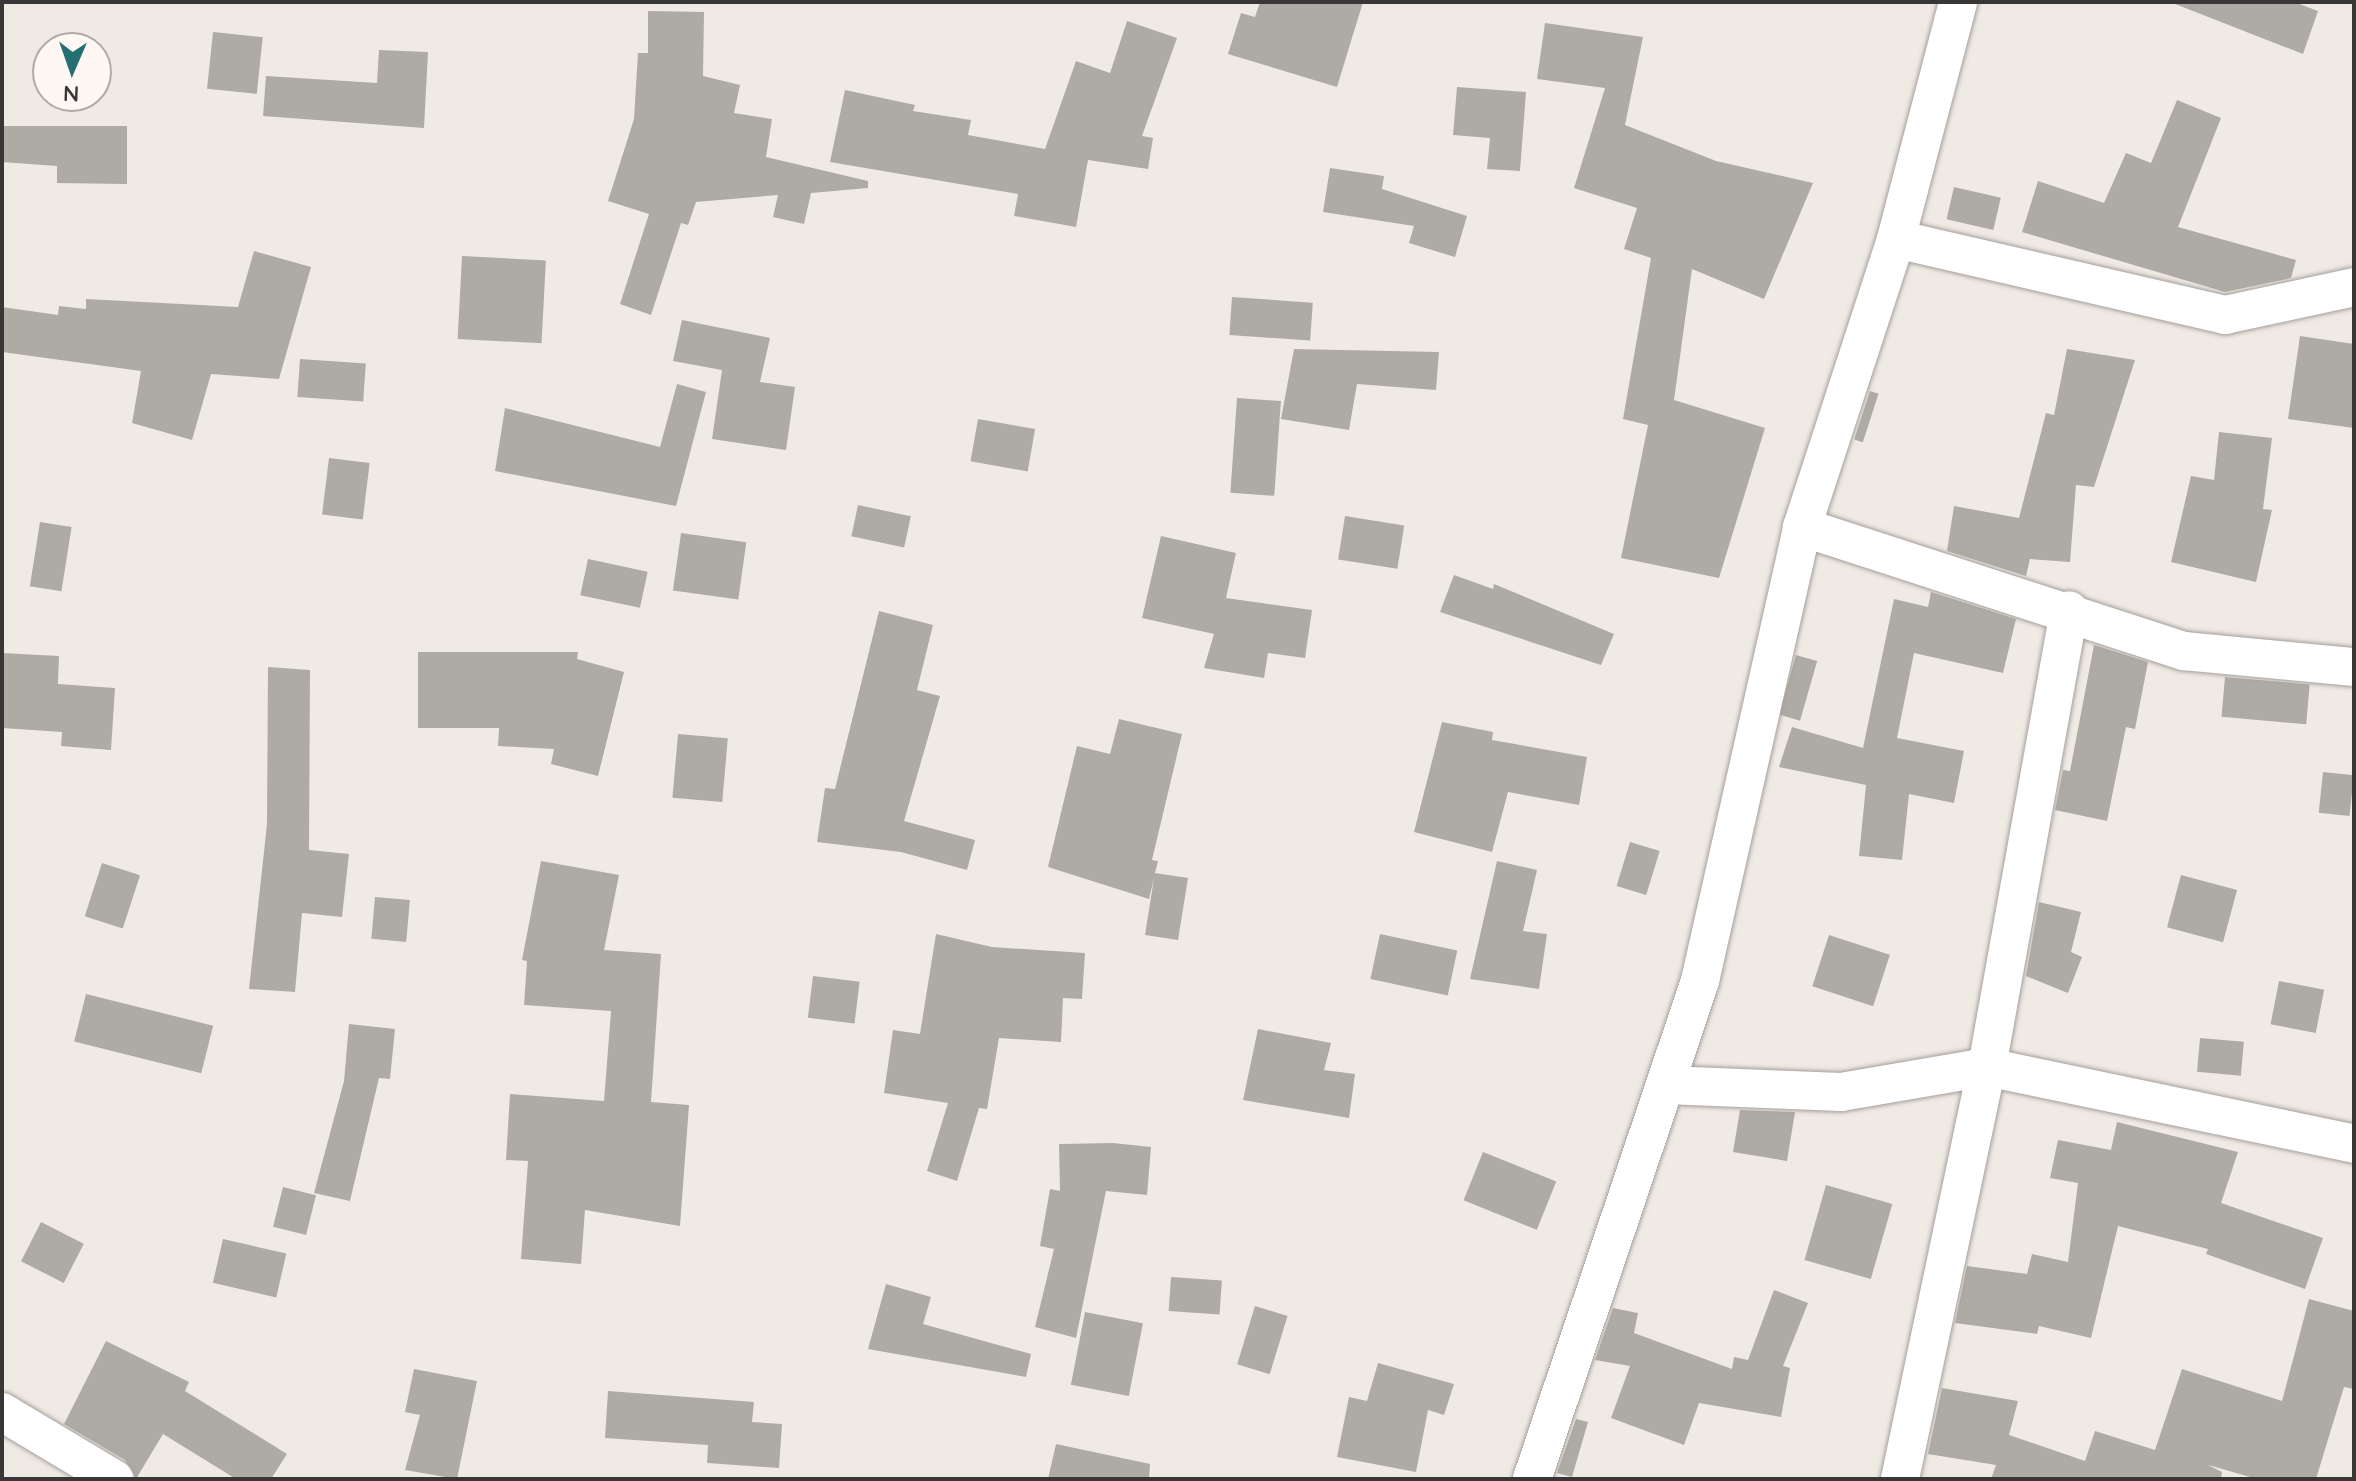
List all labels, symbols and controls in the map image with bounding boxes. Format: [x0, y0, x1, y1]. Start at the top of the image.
north arrow [32, 32, 112, 112]
text: N [63, 80, 80, 108]

